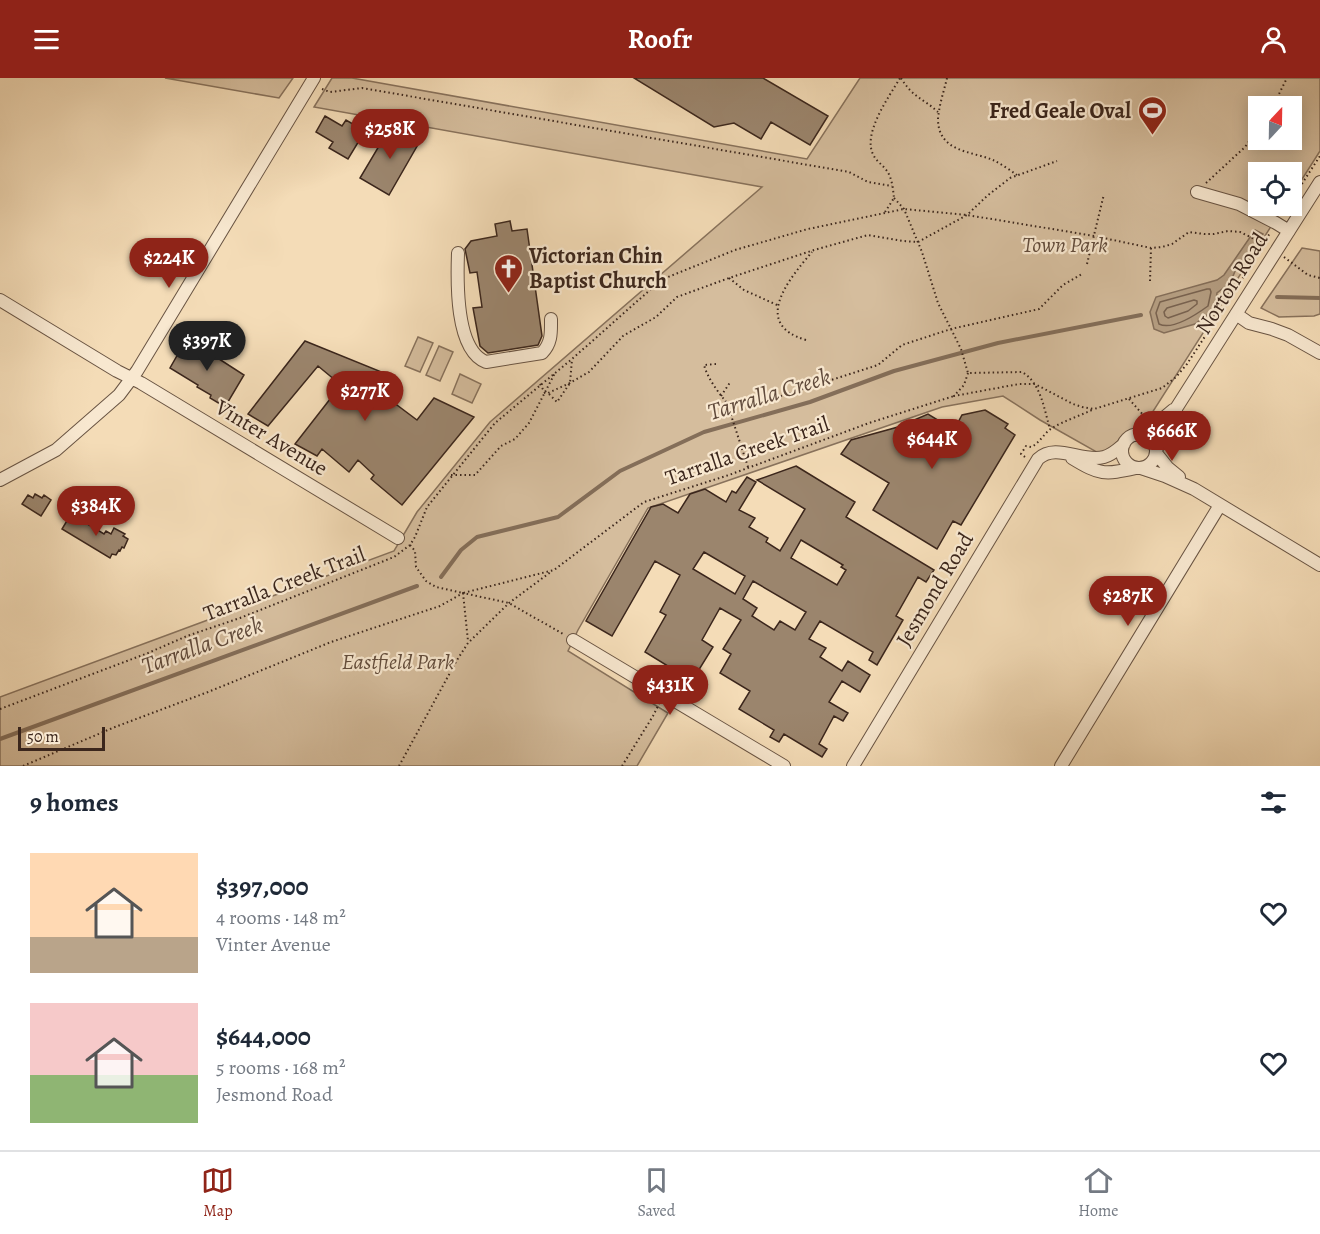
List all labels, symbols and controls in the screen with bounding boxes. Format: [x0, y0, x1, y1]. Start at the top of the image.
text: Roofr [628, 21, 692, 57]
icon: menu [30, 23, 63, 56]
icon: person [1257, 23, 1290, 56]
sports icon: Fred Geale Oval [1136, 94, 1168, 136]
place label: Fred Geale Oval [989, 96, 1131, 126]
north arrow [1248, 96, 1302, 150]
map controls [1248, 96, 1302, 216]
pin: $258K [348, 109, 432, 160]
text: $258K [365, 115, 415, 142]
button: locate [1248, 162, 1302, 216]
street label: Norton Road [1189, 227, 1275, 340]
park label: Town Park [1022, 230, 1108, 260]
pin: $224K [127, 238, 211, 289]
place label: Victorian Chin Baptist Church [528, 241, 667, 296]
text: $224K [143, 244, 195, 271]
church icon: Victorian Chin Baptist Church [492, 252, 524, 294]
pin: $397K [165, 321, 249, 372]
text: $397K [183, 327, 231, 354]
water label: Tarralla Creek [704, 360, 835, 428]
pin: $277K [323, 371, 407, 422]
text: $277K [340, 377, 390, 404]
street label: Vinter Avenue [209, 392, 333, 483]
street label: Tarralla Creek Trail [661, 409, 833, 493]
pin: $666K [1130, 411, 1214, 462]
text: $666K [1147, 417, 1197, 444]
pin: $644K [890, 419, 974, 470]
text: $644K [907, 425, 957, 452]
pin: $384K [54, 486, 138, 537]
text: $384K [71, 492, 121, 519]
street label: Jesmond Road [889, 527, 981, 652]
street label: Tarralla Creek Trail [199, 539, 370, 629]
pin: $287K [1086, 576, 1170, 627]
text: $287K [1103, 582, 1153, 609]
water label: Tarralla Creek [137, 608, 267, 682]
park label: Eastfield Park [342, 647, 455, 677]
pin: $431K [628, 665, 712, 716]
text: $431K [646, 671, 694, 698]
scale bar [18, 724, 105, 752]
text: 50 m [27, 726, 59, 748]
text: 9 homes [30, 785, 119, 820]
icon: filters [1257, 786, 1290, 819]
text: $397,000 [216, 869, 309, 904]
icon: home [78, 877, 150, 949]
icon: heart [1257, 897, 1290, 930]
text: 4 rooms · 148 m² [216, 904, 346, 931]
text: Vinter Avenue [216, 931, 331, 958]
text: $644,000 [216, 1019, 311, 1054]
icon: home [78, 1027, 150, 1099]
icon: heart [1257, 1047, 1290, 1080]
text: 5 rooms · 168 m² [216, 1054, 345, 1081]
text: Jesmond Road [216, 1081, 333, 1108]
tab: Map [201, 1164, 234, 1222]
tab: Saved [637, 1164, 675, 1222]
tab: Home [1078, 1164, 1119, 1222]

